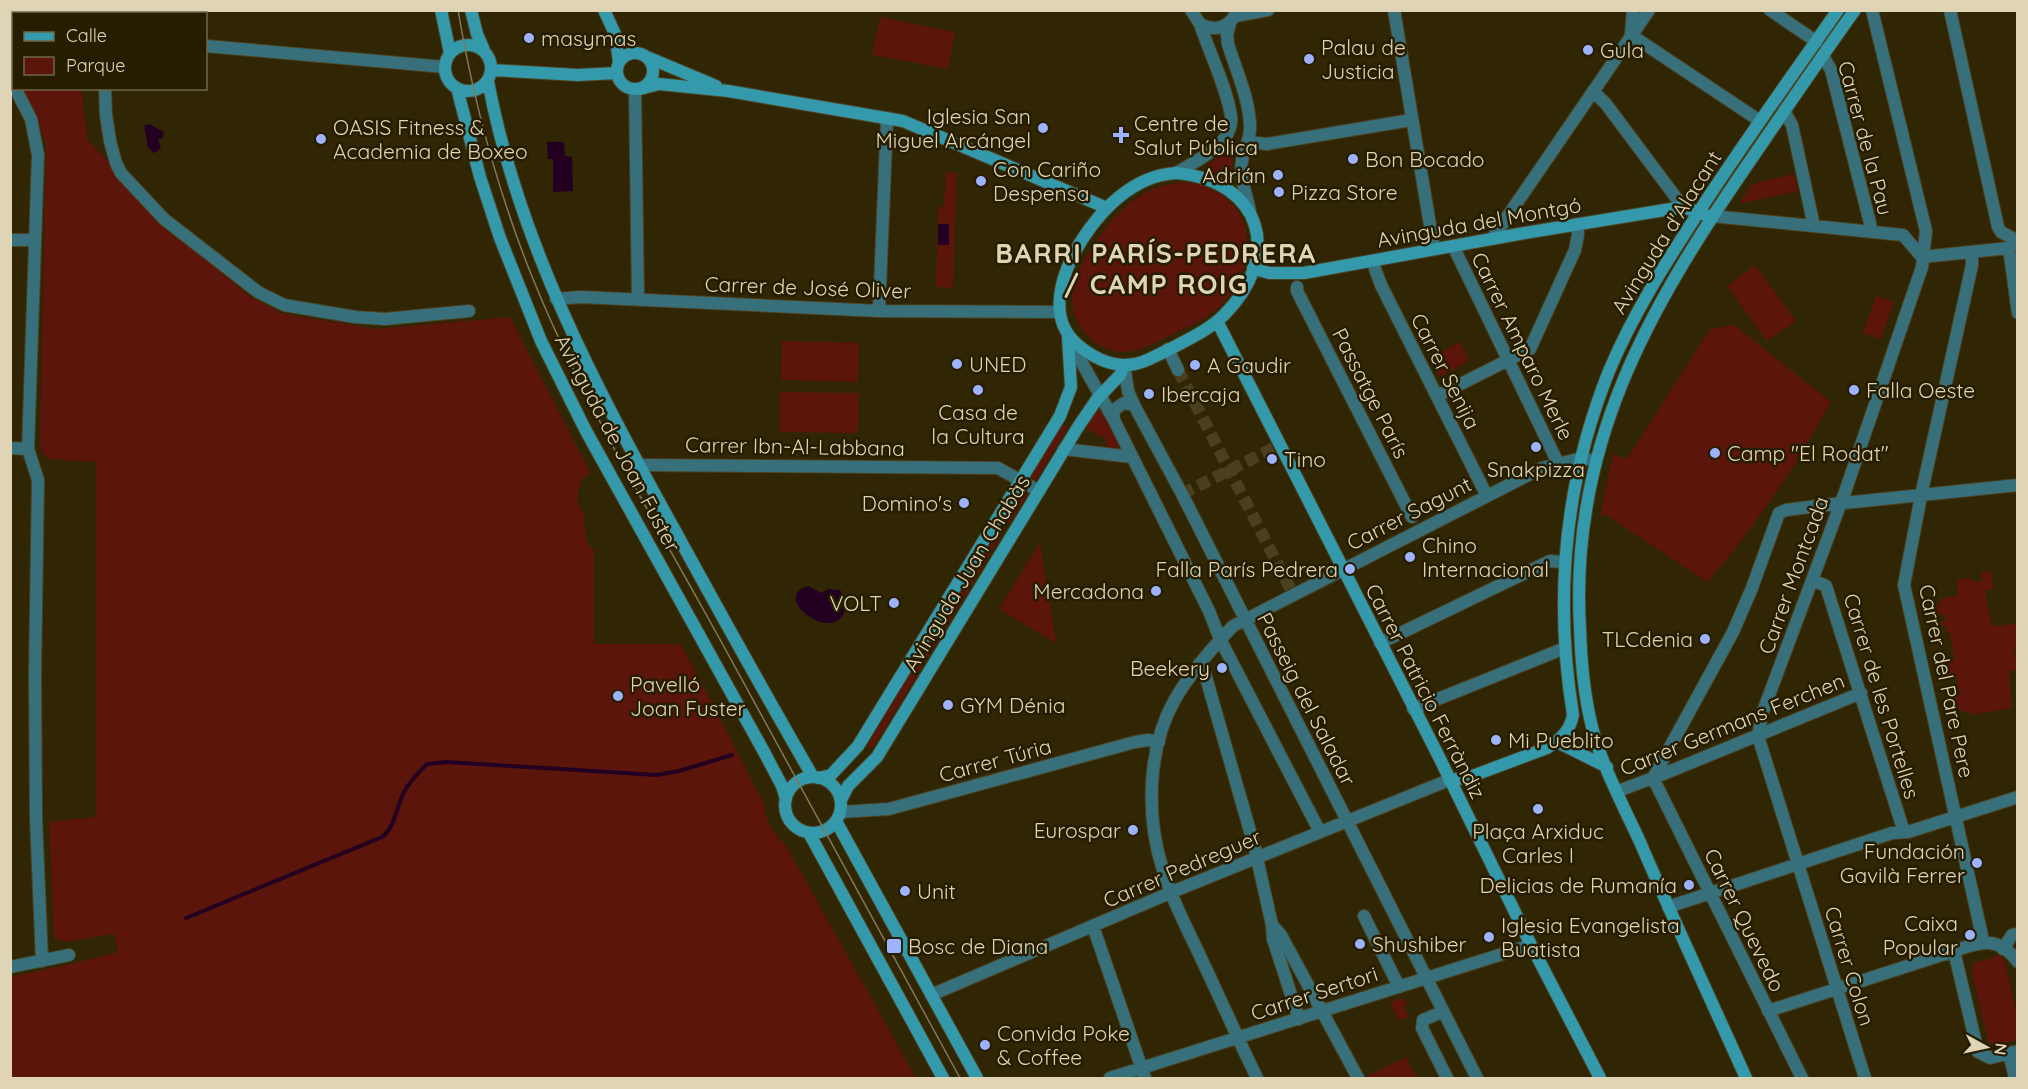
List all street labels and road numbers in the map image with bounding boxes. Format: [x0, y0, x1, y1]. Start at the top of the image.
street label: Carrer de la Pau [1833, 58, 1899, 218]
street label: Avinguda d'Alacant [1605, 146, 1727, 318]
street label: Avinguda del Montgó [1375, 191, 1583, 253]
street label: Carrer Amparo Merle [1466, 248, 1580, 444]
street label: Carrer de José Oliver [704, 270, 912, 304]
street label: Carrer Senija [1406, 309, 1486, 433]
street label: Passatge París [1327, 324, 1415, 462]
street label: Avinguda de Joan Fuster [550, 330, 686, 556]
street label: Carrer Ibn-Al-Labbana [685, 431, 905, 461]
street label: Avinguda Juan Chabàs [897, 470, 1035, 676]
street label: Carrer Sagunt [1342, 470, 1476, 556]
street label: Carrer Montcada [1752, 493, 1834, 657]
street label: Carrer Patricio Ferràndiz [1360, 579, 1492, 803]
street label: Carrer del Pare Pere [1914, 582, 1980, 780]
street label: Carrer de les Portelles [1838, 590, 1926, 802]
street label: Passeig del Saladar [1252, 608, 1362, 790]
street label: Carrer Germans Ferchen [1616, 667, 1848, 781]
street label: Carrer Túria [936, 733, 1054, 787]
street label: Carrer Pedreguer [1099, 823, 1265, 913]
street label: Carrer Quevedo [1699, 844, 1791, 996]
street label: Carrer Colon [1819, 903, 1881, 1029]
street label: Carrer Sertori [1247, 960, 1381, 1026]

